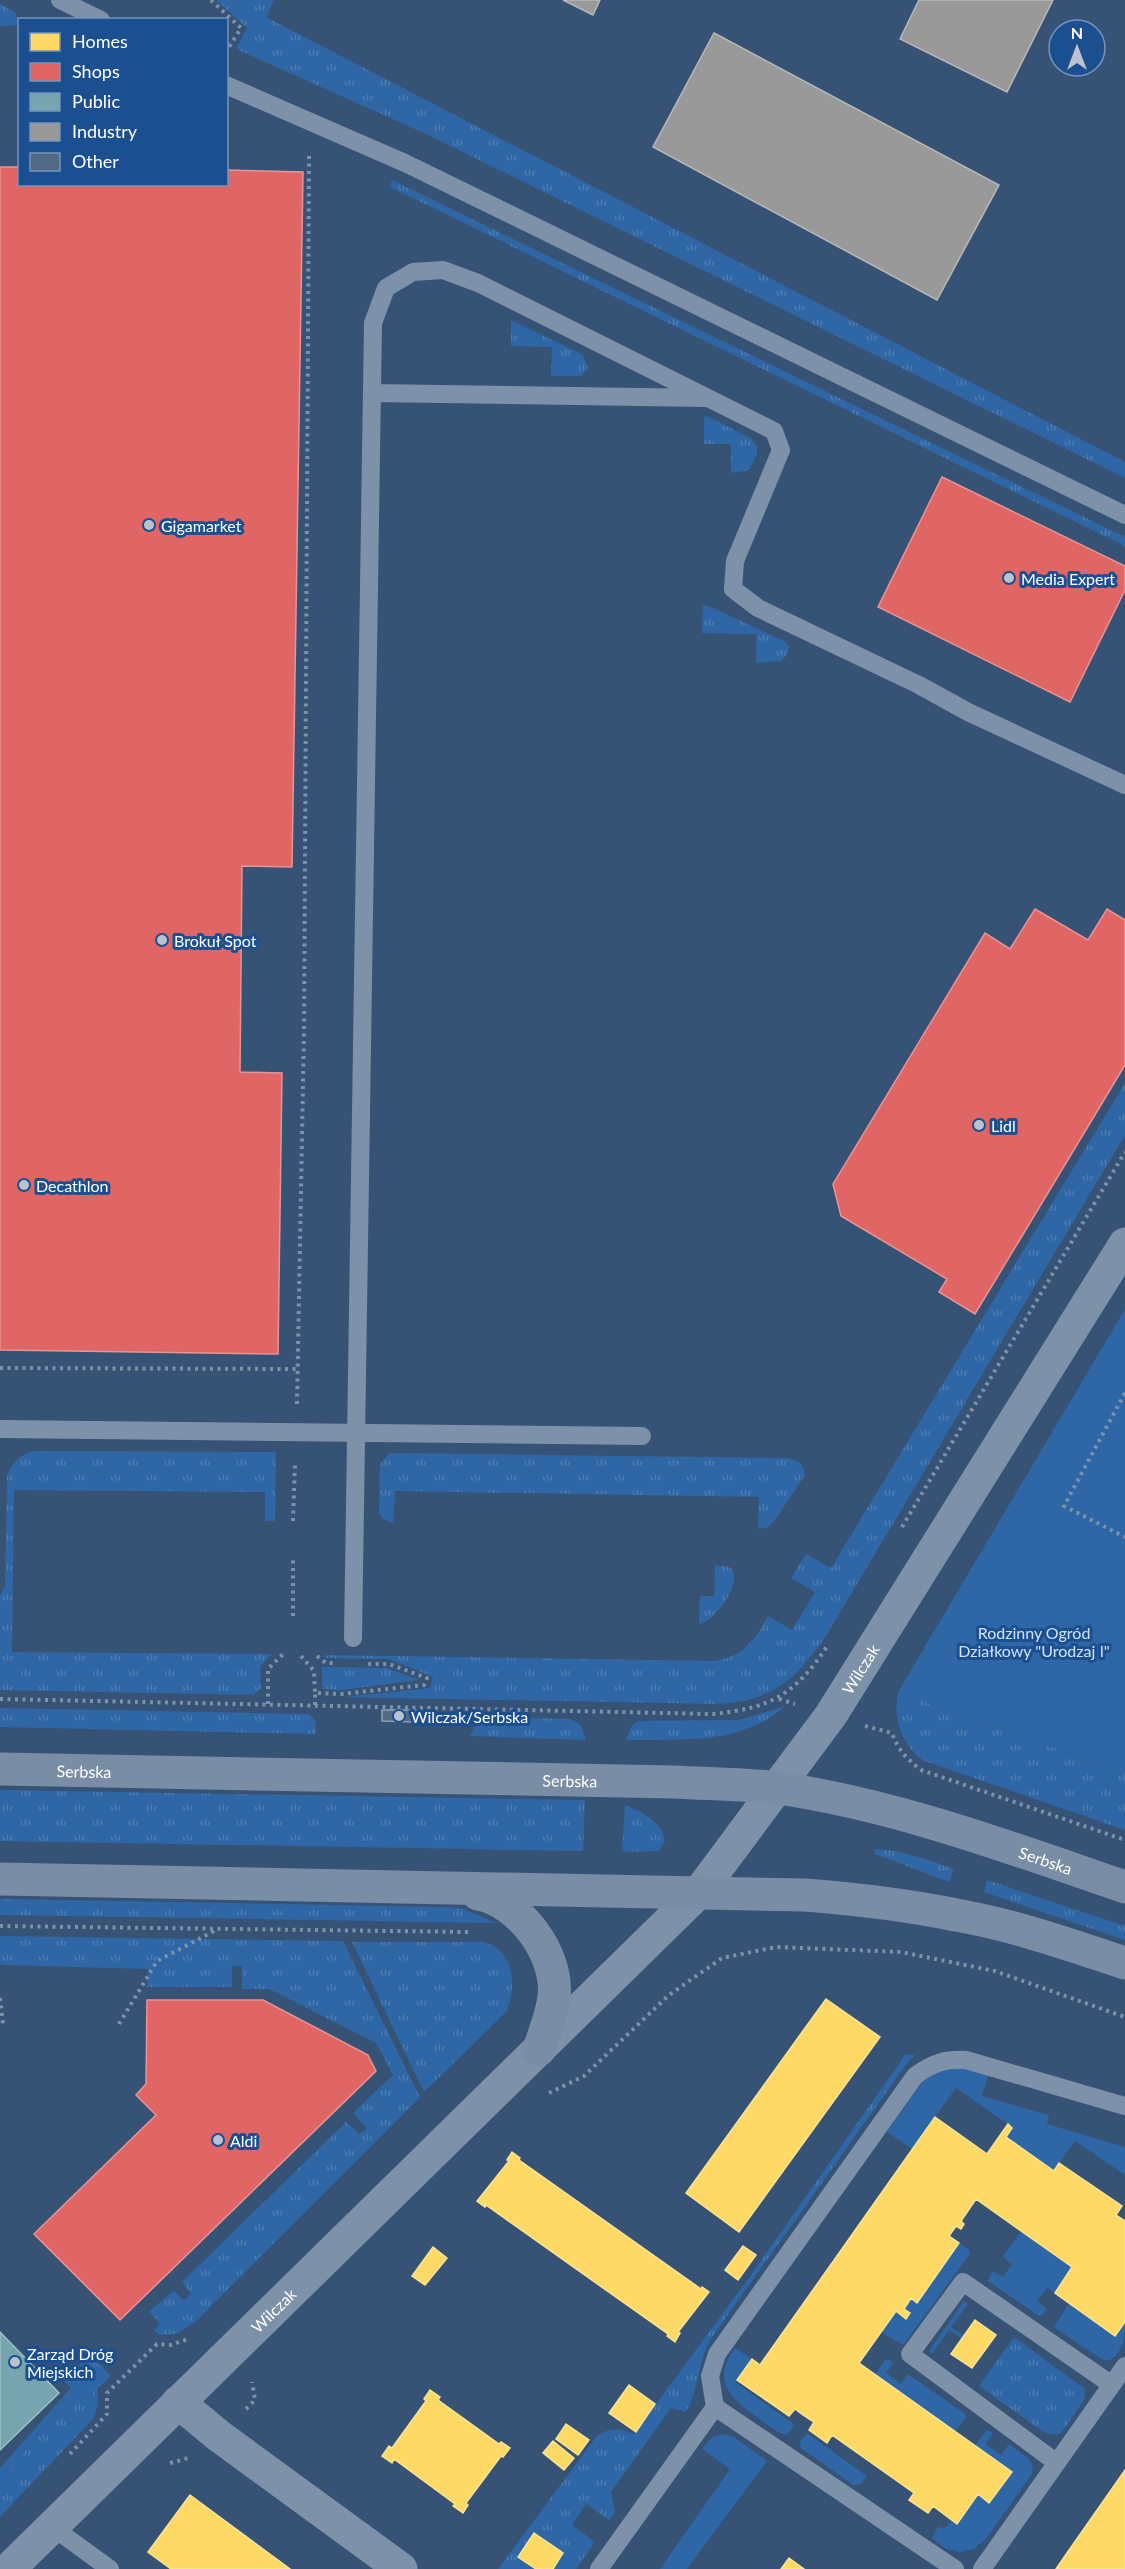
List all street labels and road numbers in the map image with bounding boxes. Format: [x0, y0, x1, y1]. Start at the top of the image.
street label: Wilczak [837, 1640, 883, 1697]
street label: Serbska [56, 1761, 112, 1781]
street label: Serbska [542, 1770, 598, 1790]
street label: Serbska [1017, 1842, 1075, 1878]
street label: Wilczak [247, 2283, 300, 2336]

